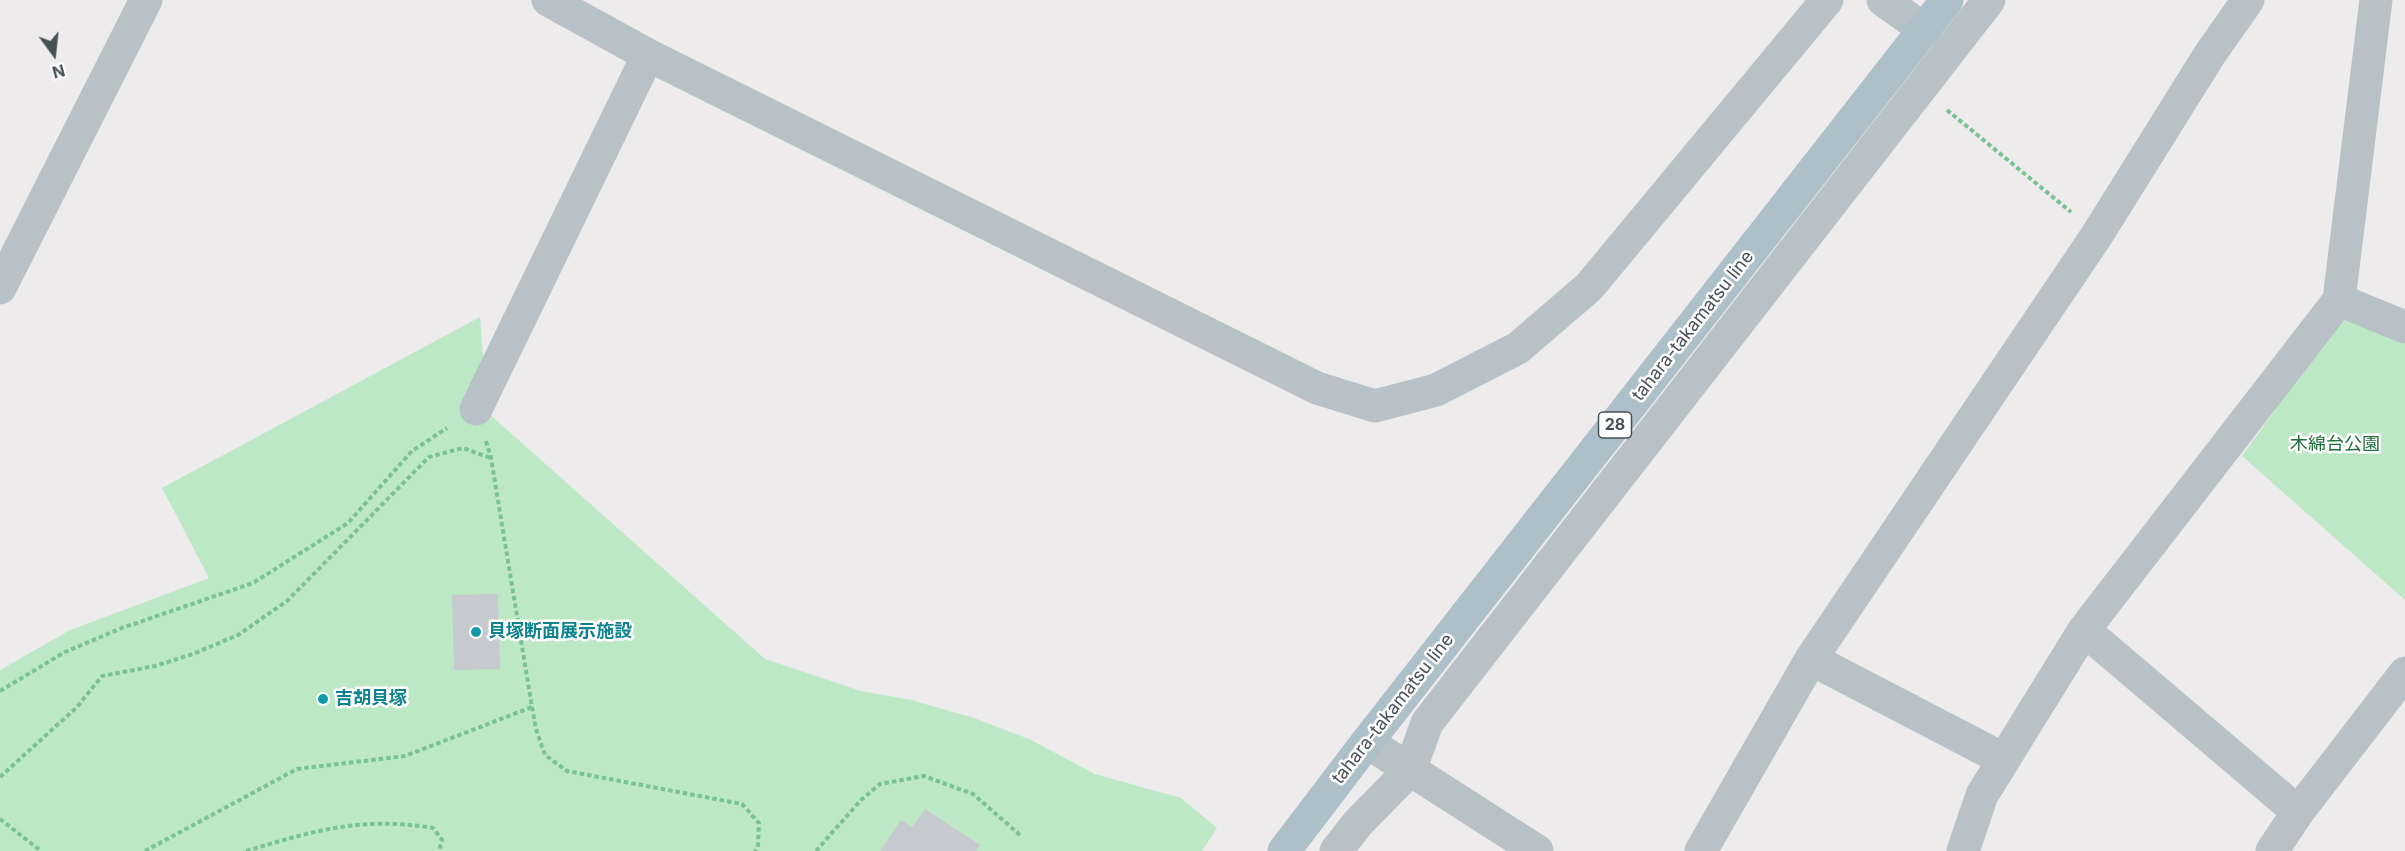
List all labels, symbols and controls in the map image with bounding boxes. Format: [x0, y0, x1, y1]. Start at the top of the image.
north arrow [24, 24, 84, 84]
text: N [50, 60, 67, 83]
street label: tahara-takamatsu line [1628, 247, 1758, 405]
road number: 28 [1598, 412, 1632, 438]
park label: 木綿台公園 [2290, 434, 2380, 456]
place label: 貝塚断面展示施設 [488, 621, 632, 643]
marker: 貝塚断面展示施設 [469, 625, 483, 639]
street label: tahara-takamatsu line [1328, 630, 1458, 788]
place label: 吉胡貝塚 [335, 688, 407, 710]
marker: 吉胡貝塚 [316, 692, 330, 706]

